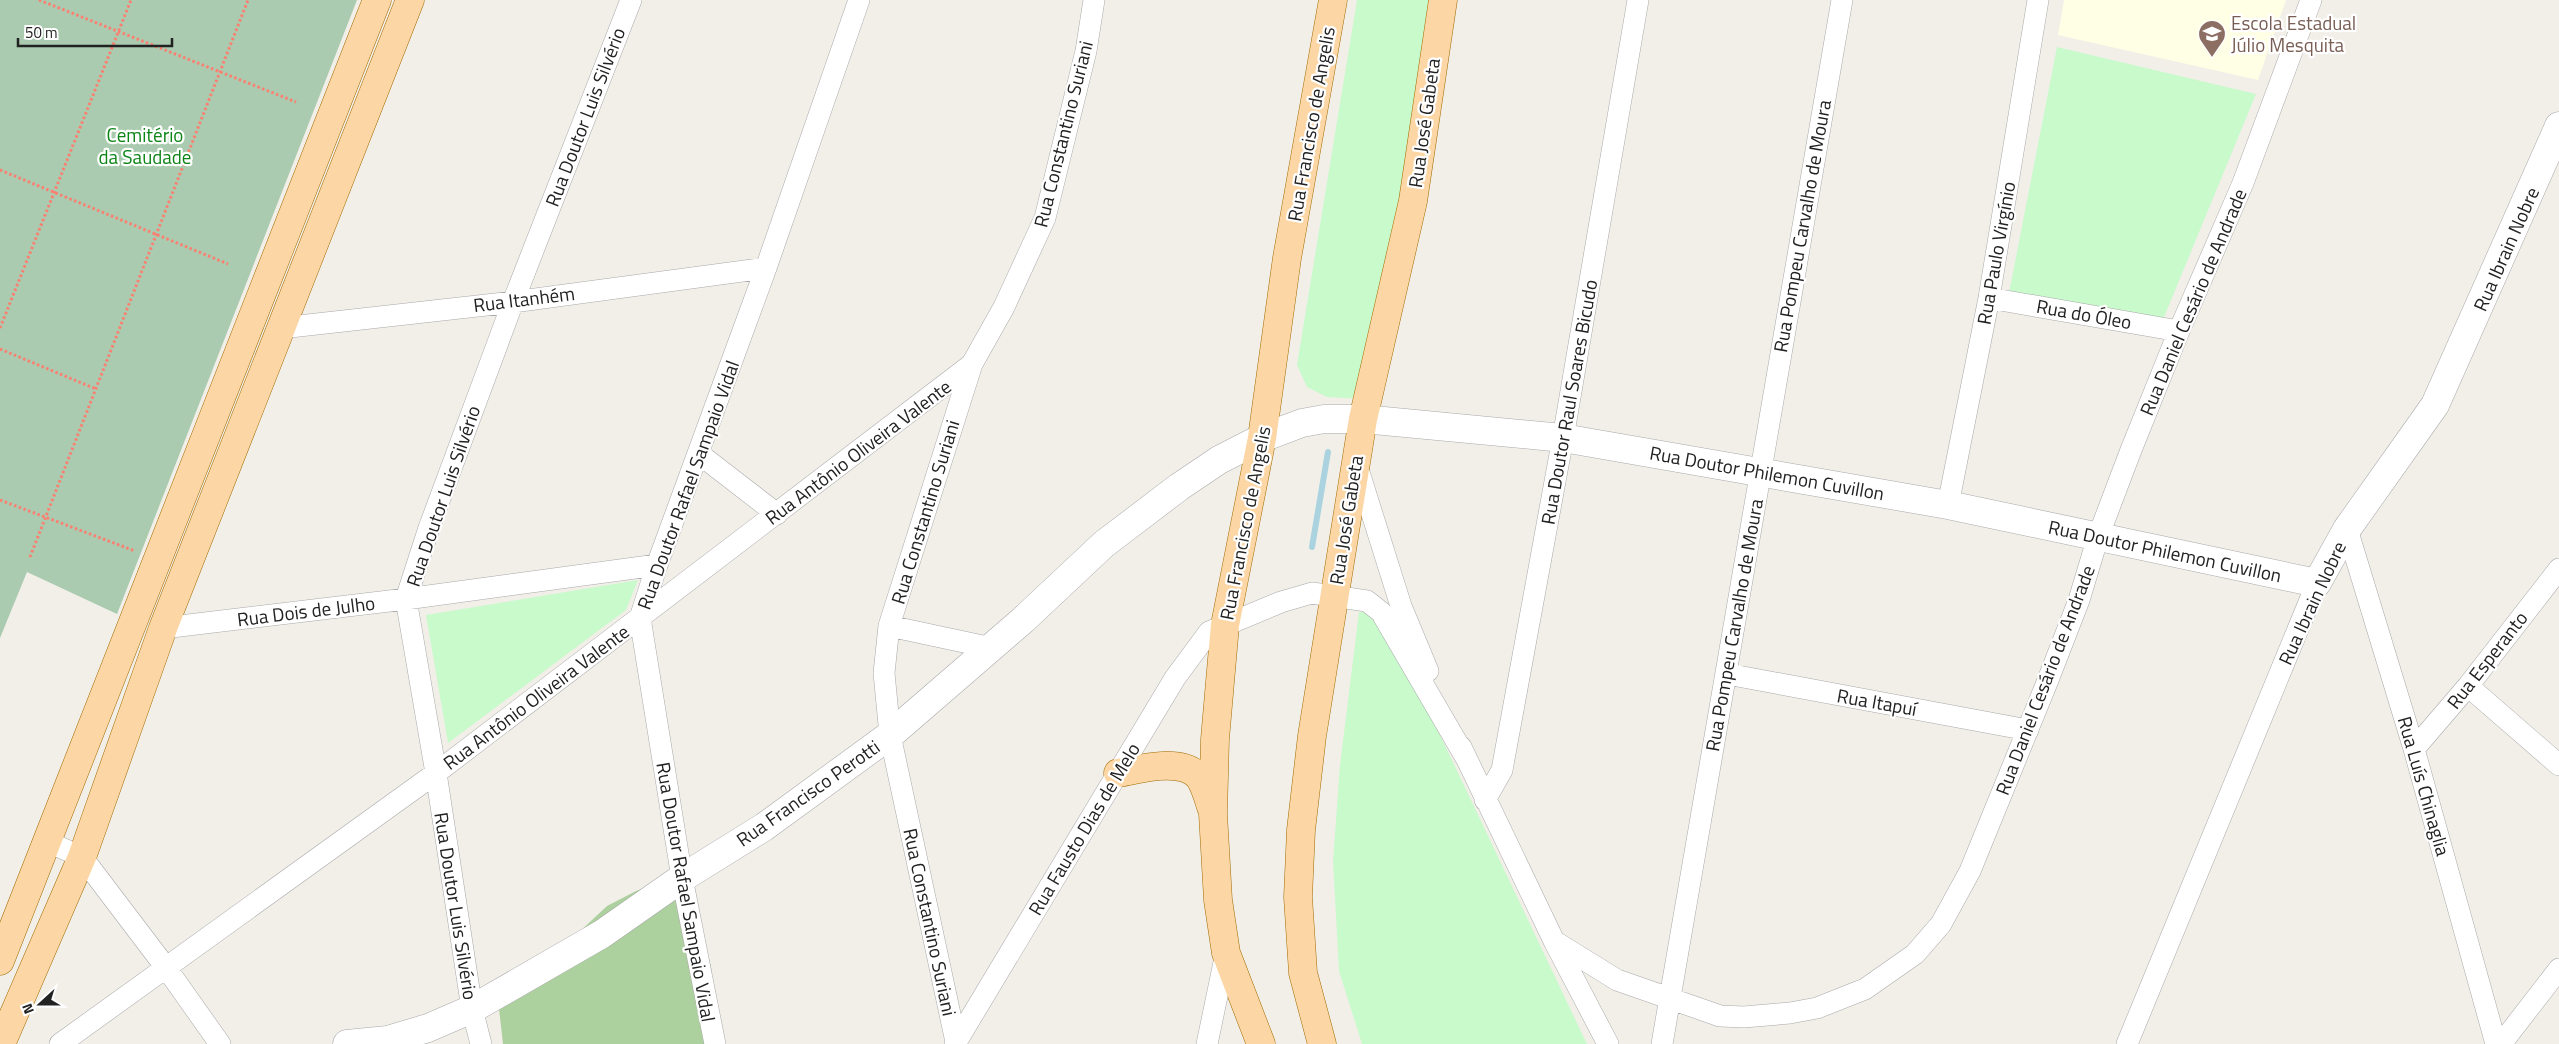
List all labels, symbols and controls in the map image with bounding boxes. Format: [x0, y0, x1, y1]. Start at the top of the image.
place label: Escola Estadual Júlio Mesquita [2231, 8, 2356, 59]
scale bar [18, 15, 171, 47]
school or university icon: Escola Estadual Júlio Mesquita [2197, 19, 2227, 58]
text: 50 m [25, 21, 58, 44]
street label: Rua Doutor Luis Silvério [537, 23, 632, 211]
street label: Rua Francisco de Angelis [1279, 24, 1342, 223]
street label: Rua Constantino Suriani [1025, 38, 1100, 230]
street label: Rua José Gabeta [1400, 56, 1447, 190]
street label: Rua Pompeu Carvalho de Moura [1765, 97, 1838, 355]
park label: Cemitério da Saudade [99, 120, 191, 171]
street label: Rua Paulo Virgínio [1969, 179, 2022, 327]
street label: Rua Ibrain Nobre [2465, 182, 2546, 316]
street label: Rua Daniel Cesário de Andrade [2132, 184, 2254, 420]
street label: Rua Doutor Raul Soares Bicudo [1533, 277, 1604, 527]
street label: Rua Itanhém [471, 278, 576, 319]
street label: Rua do Óleo [2034, 291, 2134, 336]
street label: Rua Doutor Rafael Sampaio Vidal [629, 356, 746, 613]
street label: Rua Antônio Oliveira Valente [758, 372, 957, 531]
street label: Rua Doutor Luis Silvério [398, 401, 487, 590]
street label: Rua Constantino Suriani [883, 416, 966, 608]
street label: Rua Francisco de Angelis [1211, 423, 1278, 622]
street label: Rua Doutor Philemon Cuvillon [1648, 438, 1887, 507]
street label: Rua José Gabeta [1321, 453, 1370, 587]
street label: Rua Pompeu Carvalho de Moura [1697, 496, 1770, 754]
street label: Rua Doutor Philemon Cuvillon [2046, 512, 2284, 589]
street label: Rua Ibrain Nobre [2270, 536, 2353, 669]
street label: Rua Daniel Cesário de Andrade [1987, 561, 2102, 799]
street label: Rua Dois de Julho [235, 588, 377, 633]
street label: Rua Esperanto [2439, 605, 2534, 715]
street label: Rua Antônio Oliveira Valente [436, 617, 635, 776]
street label: Rua Itapuí [1835, 680, 1921, 723]
street label: Rua Luís Chinaglia [2391, 713, 2458, 860]
street label: Rua Francisco Perotti [730, 732, 886, 853]
street label: Rua Fausto Dias de Melo [1020, 737, 1147, 921]
street label: Rua Doutor Rafael Sampaio Vidal [649, 760, 724, 1024]
street label: Rua Doutor Luis Silvério [427, 810, 486, 1002]
street label: Rua Constantino Suriani [896, 825, 965, 1018]
north arrow [15, 979, 65, 1029]
text: N [16, 1001, 39, 1017]

